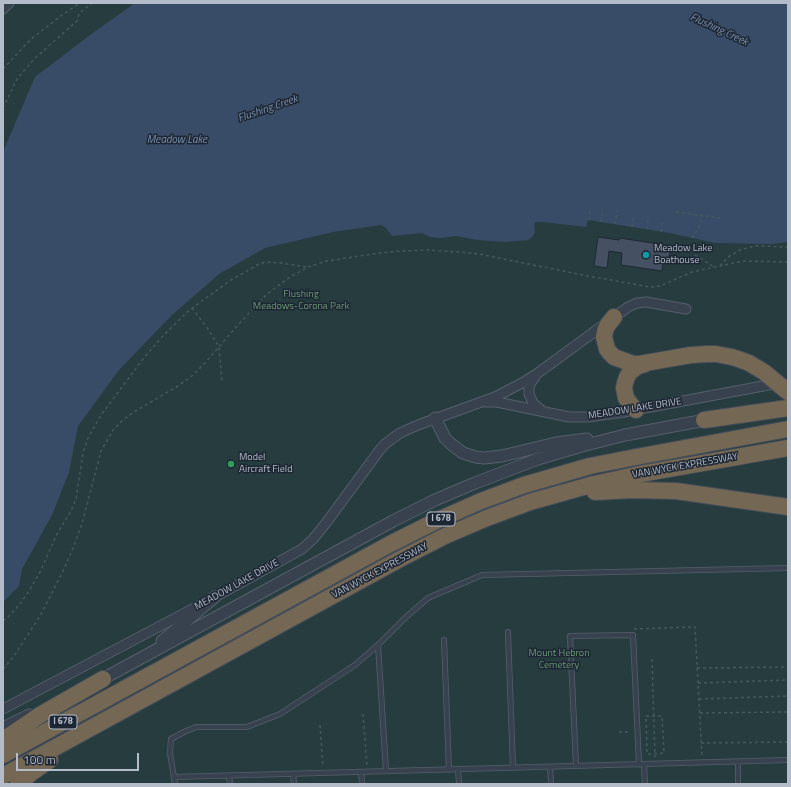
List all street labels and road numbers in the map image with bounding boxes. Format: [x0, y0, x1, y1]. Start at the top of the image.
street label: MEADOW LAKE DRIVE [587, 396, 683, 422]
street label: VAN WYCK EXPRESSWAY [631, 451, 739, 481]
road number: I 678 [427, 512, 455, 526]
street label: VAN WYCK EXPRESSWAY [330, 541, 430, 601]
street label: MEADOW LAKE DRIVE [193, 557, 281, 613]
road number: I 678 [49, 715, 77, 729]

